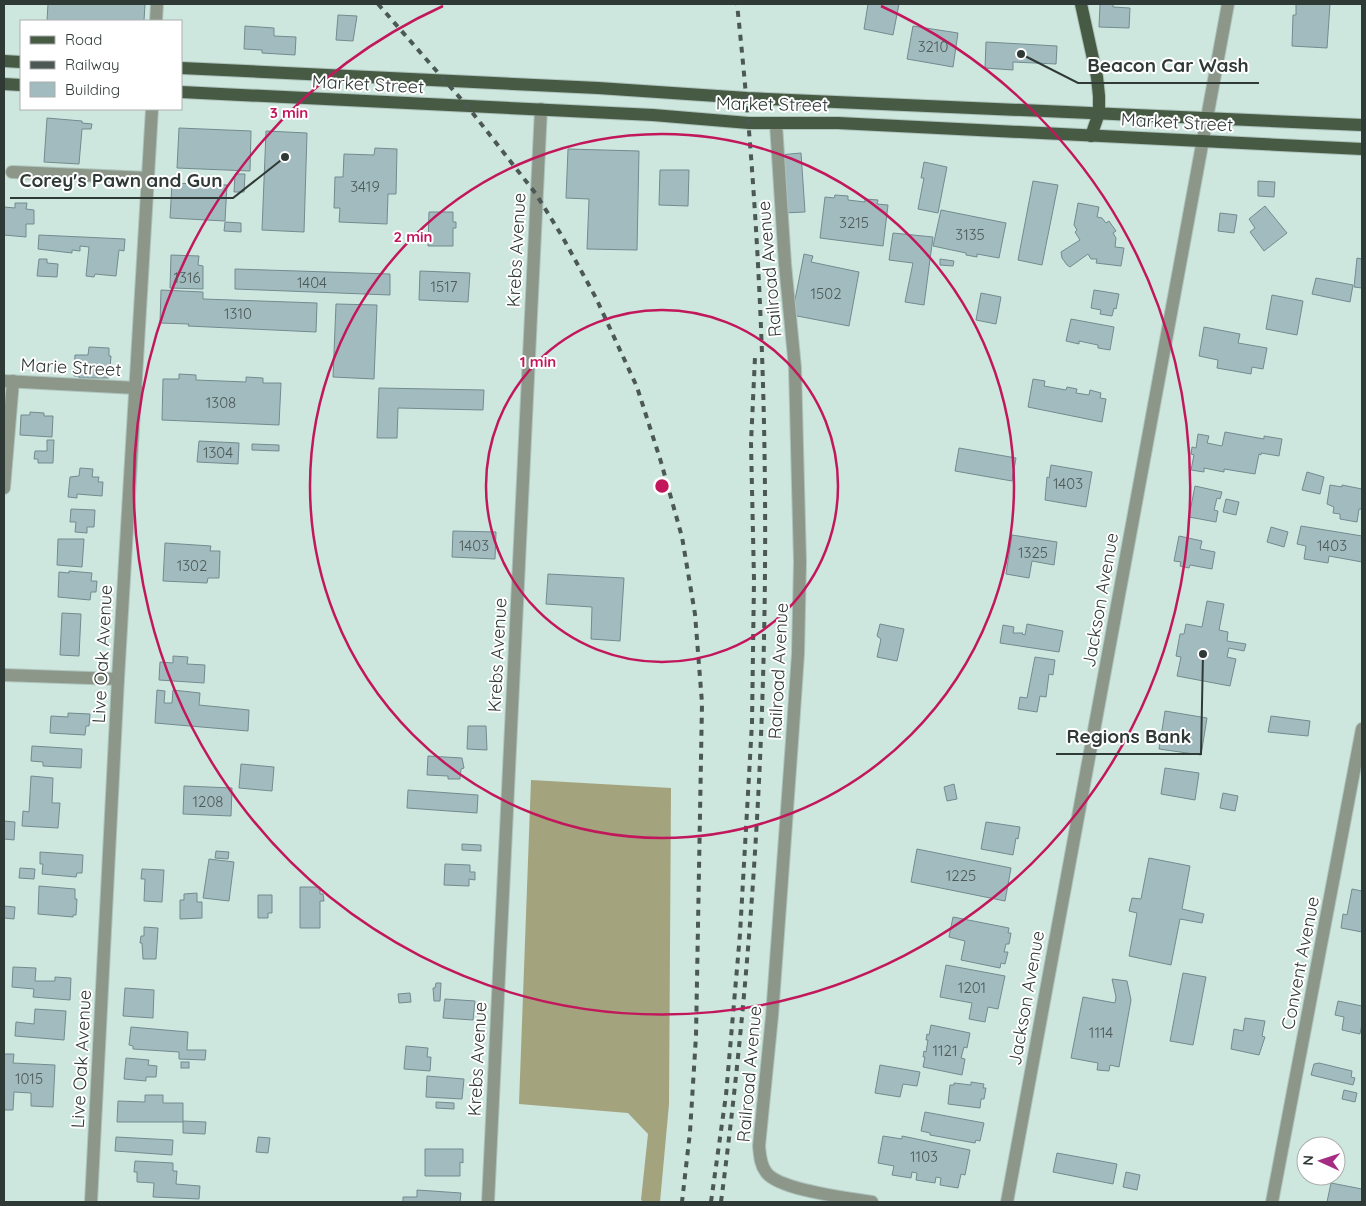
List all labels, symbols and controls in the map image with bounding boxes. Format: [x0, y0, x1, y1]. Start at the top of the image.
legend [20, 20, 182, 110]
text: Road [65, 30, 102, 49]
house number: 3210 [918, 37, 948, 56]
callout: Beacon Car Wash [1078, 49, 1259, 83]
text: Beacon Car Wash [1087, 53, 1249, 77]
text: Railway [65, 55, 120, 74]
street label: Market Street [311, 70, 425, 98]
text: Building [65, 80, 120, 99]
street label: Market Street [716, 92, 828, 116]
text: 3 min [270, 103, 308, 122]
street label: Market Street [1120, 108, 1234, 136]
callout: Corey's Pawn and Gun [10, 164, 233, 198]
text: Corey's Pawn and Gun [20, 168, 223, 192]
house number: 3419 [350, 177, 380, 196]
street label: Krebs Avenue [502, 192, 530, 308]
street label: Railroad Avenue [752, 200, 786, 338]
house number: 3215 [839, 213, 869, 232]
house number: 3135 [955, 225, 985, 244]
text: 2 min [393, 227, 433, 246]
house number: 1316 [173, 268, 201, 287]
house number: 1404 [297, 273, 327, 292]
house number: 1517 [431, 277, 458, 296]
house number: 1502 [811, 284, 841, 303]
house number: 1310 [224, 304, 252, 323]
text: 1 min [520, 352, 556, 371]
street label: Marie Street [20, 353, 122, 381]
house number: 1308 [206, 393, 236, 412]
house number: 1304 [203, 443, 233, 462]
house number: 1403 [1053, 474, 1083, 493]
centre of rings [653, 477, 671, 495]
street label: Jackson Avenue [1077, 531, 1123, 669]
house number: 1403 [459, 536, 489, 555]
house number: 1403 [1317, 536, 1347, 555]
house number: 1325 [1018, 543, 1048, 562]
house number: 1302 [177, 556, 207, 575]
street label: Live Oak Avenue [87, 584, 117, 724]
street label: Krebs Avenue [483, 597, 511, 713]
street label: Railroad Avenue [763, 602, 793, 740]
callout: Regions Bank [1056, 720, 1201, 754]
text: Regions Bank [1067, 724, 1192, 748]
house number: 1208 [193, 792, 223, 811]
house number: 1225 [946, 866, 976, 885]
street label: Convent Avenue [1276, 894, 1324, 1032]
street label: Jackson Avenue [1003, 929, 1049, 1067]
house number: 1201 [958, 978, 986, 997]
street label: Live Oak Avenue [66, 989, 96, 1129]
street label: Krebs Avenue [463, 1001, 491, 1117]
street label: Railroad Avenue [732, 1005, 766, 1143]
house number: 1114 [1089, 1023, 1113, 1042]
house number: 1121 [933, 1041, 957, 1060]
house number: 1015 [15, 1069, 43, 1088]
north arrow [1296, 1136, 1346, 1186]
house number: 1103 [910, 1147, 938, 1166]
text: N [1299, 1155, 1317, 1166]

